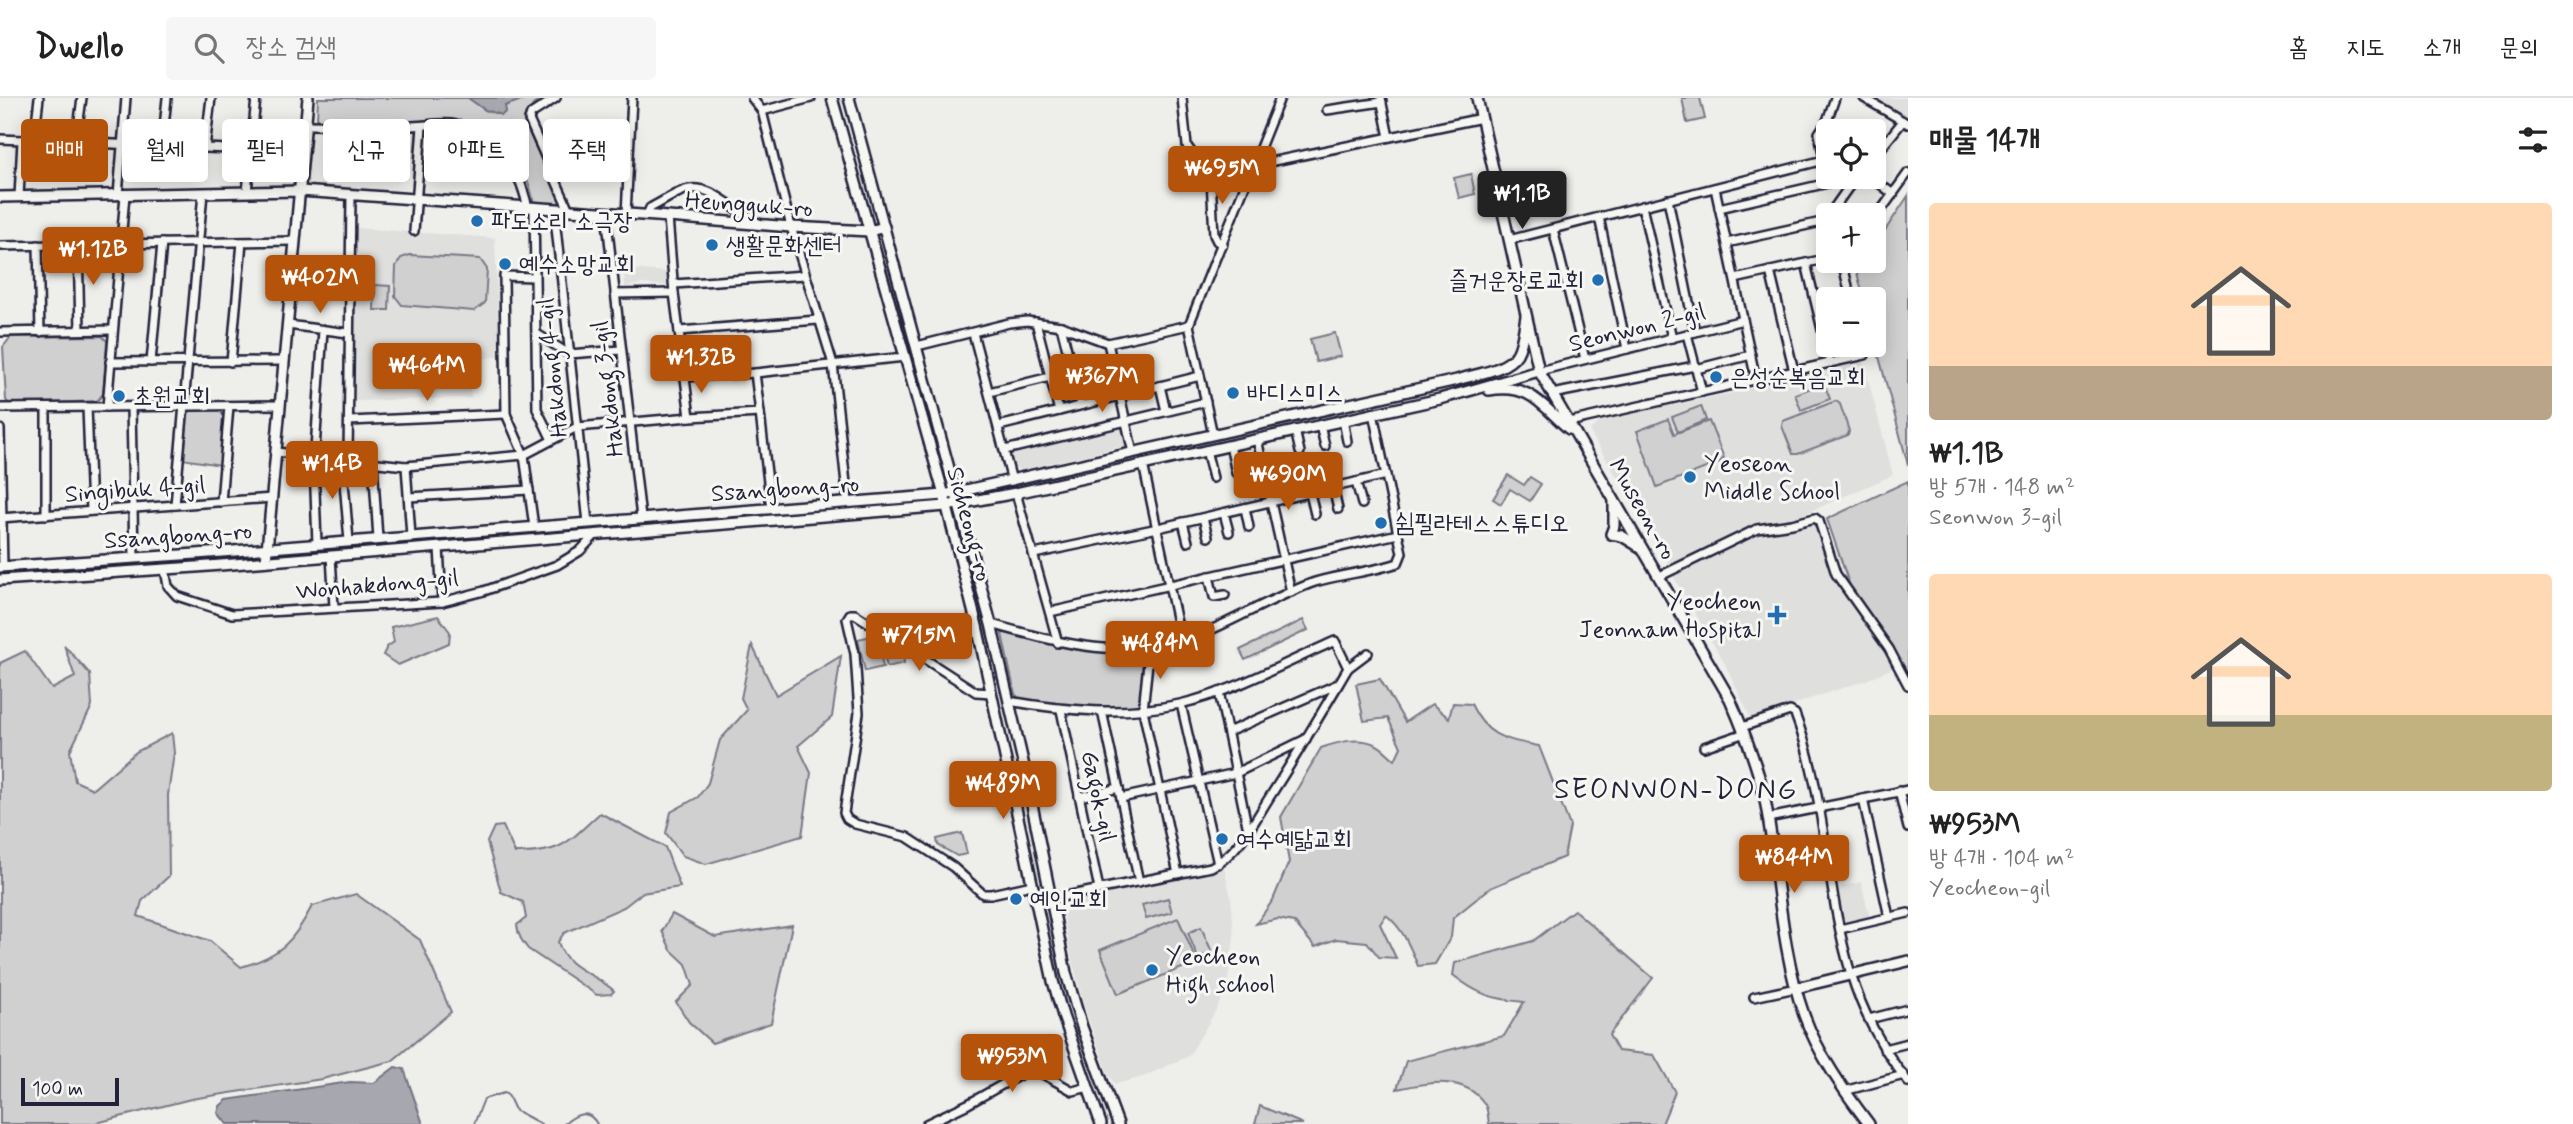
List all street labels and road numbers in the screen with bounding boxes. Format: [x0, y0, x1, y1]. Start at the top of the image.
street label: Heungguk-ro [684, 186, 814, 227]
street label: Hakdong 4-gil [531, 296, 579, 439]
street label: Seonwon 2-gil [1566, 296, 1709, 360]
street label: Hakdong 3-gil [585, 318, 635, 459]
street label: Museon-ro [1600, 454, 1683, 566]
street label: Sicheong-ro [936, 464, 999, 586]
street label: Ssangbong-ro [710, 469, 860, 510]
street label: Singibuk 4-gil [64, 470, 207, 513]
street label: Ssangbong-ro [103, 516, 253, 557]
street label: Wonhakdong-gil [294, 563, 460, 608]
street label: Gagok-gil [1070, 748, 1122, 845]

